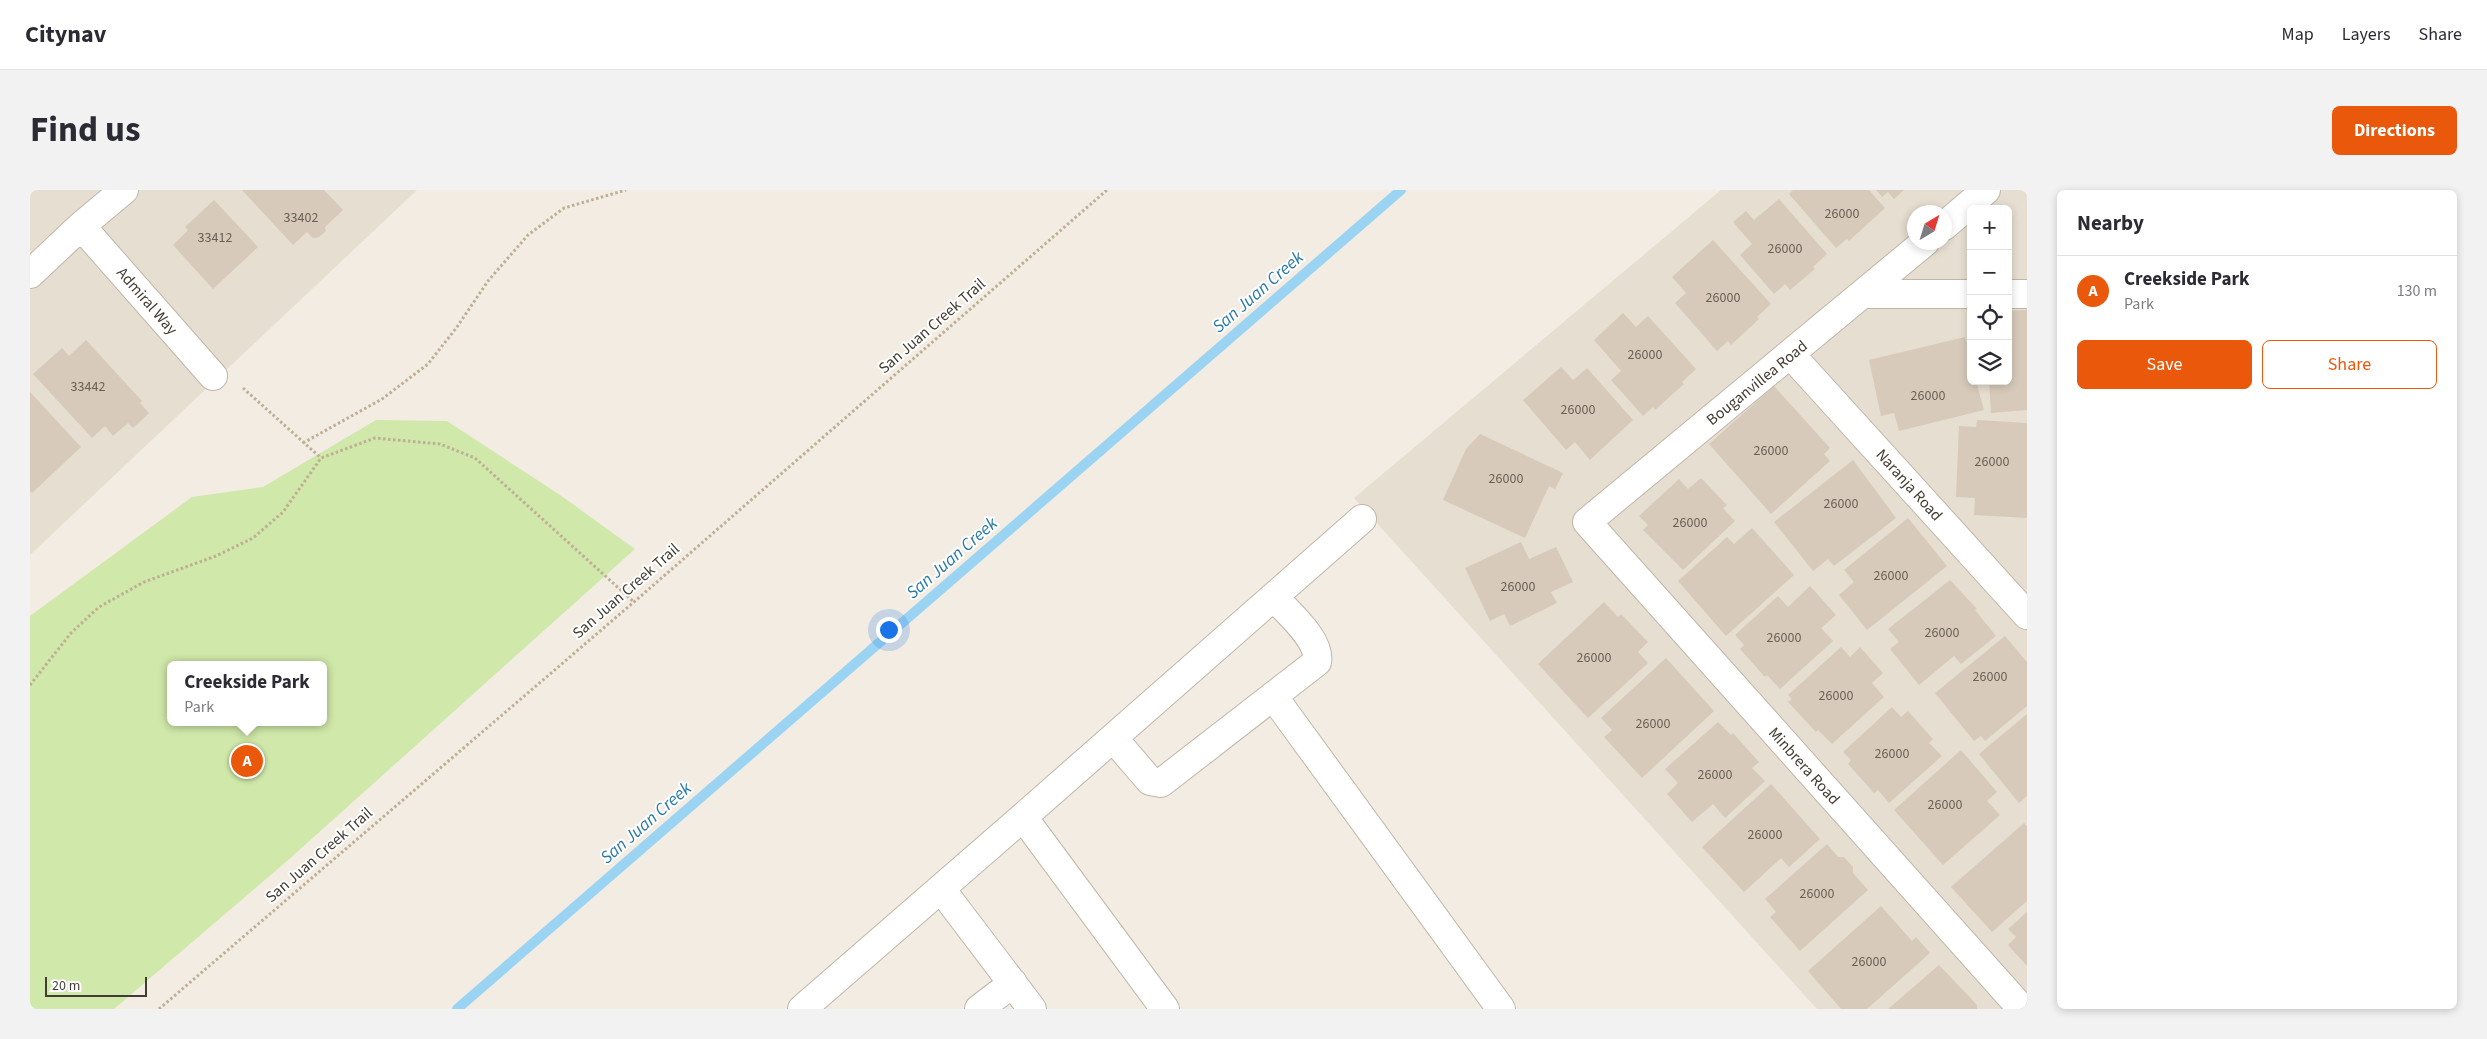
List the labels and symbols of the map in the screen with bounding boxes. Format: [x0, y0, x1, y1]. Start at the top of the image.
house number: 26000 [1825, 204, 1859, 224]
north arrow [1907, 205, 1952, 250]
house number: 33402 [284, 208, 318, 228]
house number: 33412 [198, 228, 232, 248]
house number: 26000 [1768, 239, 1802, 259]
water label: San Juan Creek [1207, 245, 1309, 339]
street label: Admiral Way [111, 262, 183, 340]
street label: San Juan Creek Trail [874, 273, 990, 379]
house number: 26000 [1706, 288, 1740, 308]
street label: Bouganvillea Road [1702, 335, 1812, 431]
house number: 26000 [1628, 345, 1662, 365]
house number: 33442 [71, 377, 105, 397]
house number: 26000 [1911, 386, 1945, 406]
house number: 26000 [1561, 400, 1595, 420]
house number: 26000 [1754, 441, 1788, 461]
street label: Naranja Road [1871, 444, 1947, 526]
house number: 26000 [1975, 452, 2009, 472]
house number: 26000 [1489, 469, 1523, 489]
house number: 26000 [1824, 494, 1858, 514]
water label: San Juan Creek [901, 511, 1003, 605]
house number: 26000 [1673, 513, 1707, 533]
street label: San Juan Creek Trail [568, 538, 684, 644]
house number: 26000 [1874, 566, 1908, 586]
house number: 26000 [1501, 577, 1535, 597]
your location [876, 617, 902, 643]
house number: 26000 [1925, 623, 1959, 643]
house number: 26000 [1767, 628, 1801, 648]
house number: 26000 [1577, 648, 1611, 668]
house number: 26000 [1973, 667, 2007, 687]
house number: 26000 [1819, 686, 1853, 706]
house number: 26000 [1636, 714, 1670, 734]
street label: Minbrera Road [1763, 722, 1845, 810]
pin: A [231, 742, 263, 780]
house number: 26000 [1875, 744, 1909, 764]
house number: 26000 [1698, 765, 1732, 785]
water label: San Juan Creek [595, 776, 697, 870]
house number: 26000 [1928, 795, 1962, 815]
street label: San Juan Creek Trail [261, 802, 377, 908]
house number: 26000 [1748, 825, 1782, 845]
house number: 26000 [1800, 884, 1834, 904]
house number: 26000 [1852, 952, 1886, 972]
scale bar [45, 974, 148, 997]

